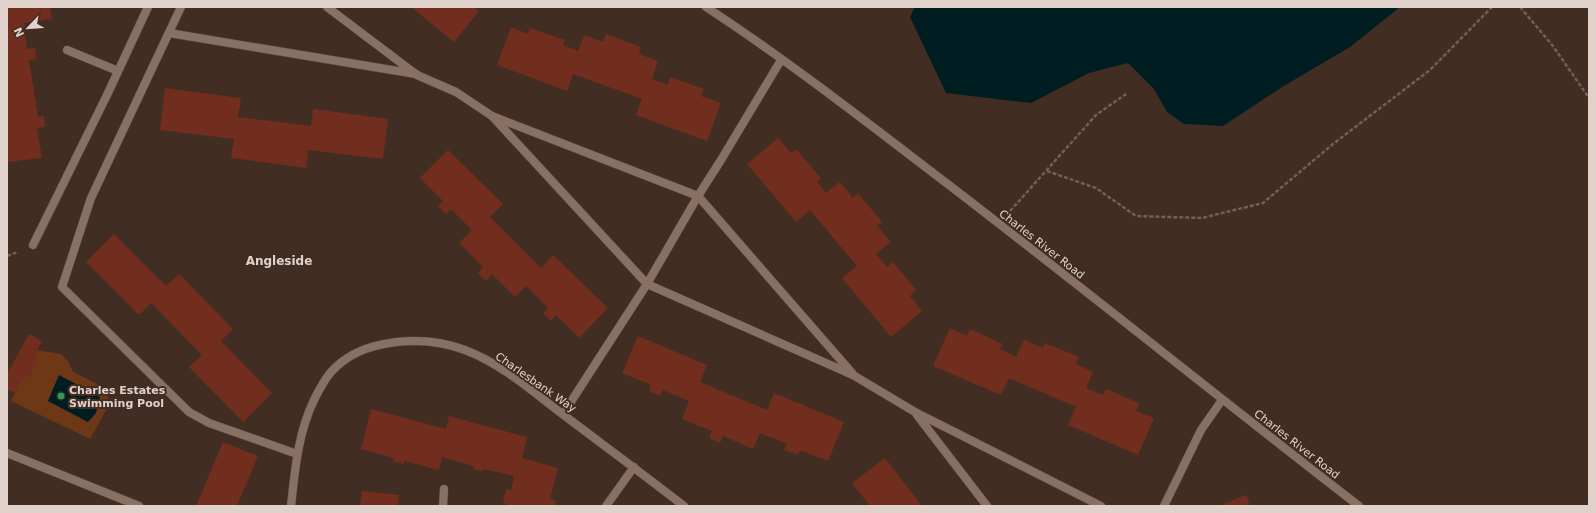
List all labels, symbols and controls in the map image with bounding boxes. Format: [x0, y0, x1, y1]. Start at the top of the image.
north arrow [8, 8, 48, 48]
text: N [12, 25, 27, 39]
street label: Charles River Road [996, 207, 1087, 282]
district label: Angleside [246, 254, 312, 268]
street label: Charlesbank Way [493, 350, 579, 415]
place label: Charles Estates Swimming Pool [69, 384, 166, 410]
marker: Charles Estates Swimming Pool [56, 391, 66, 401]
street label: Charles River Road [1251, 407, 1342, 482]

